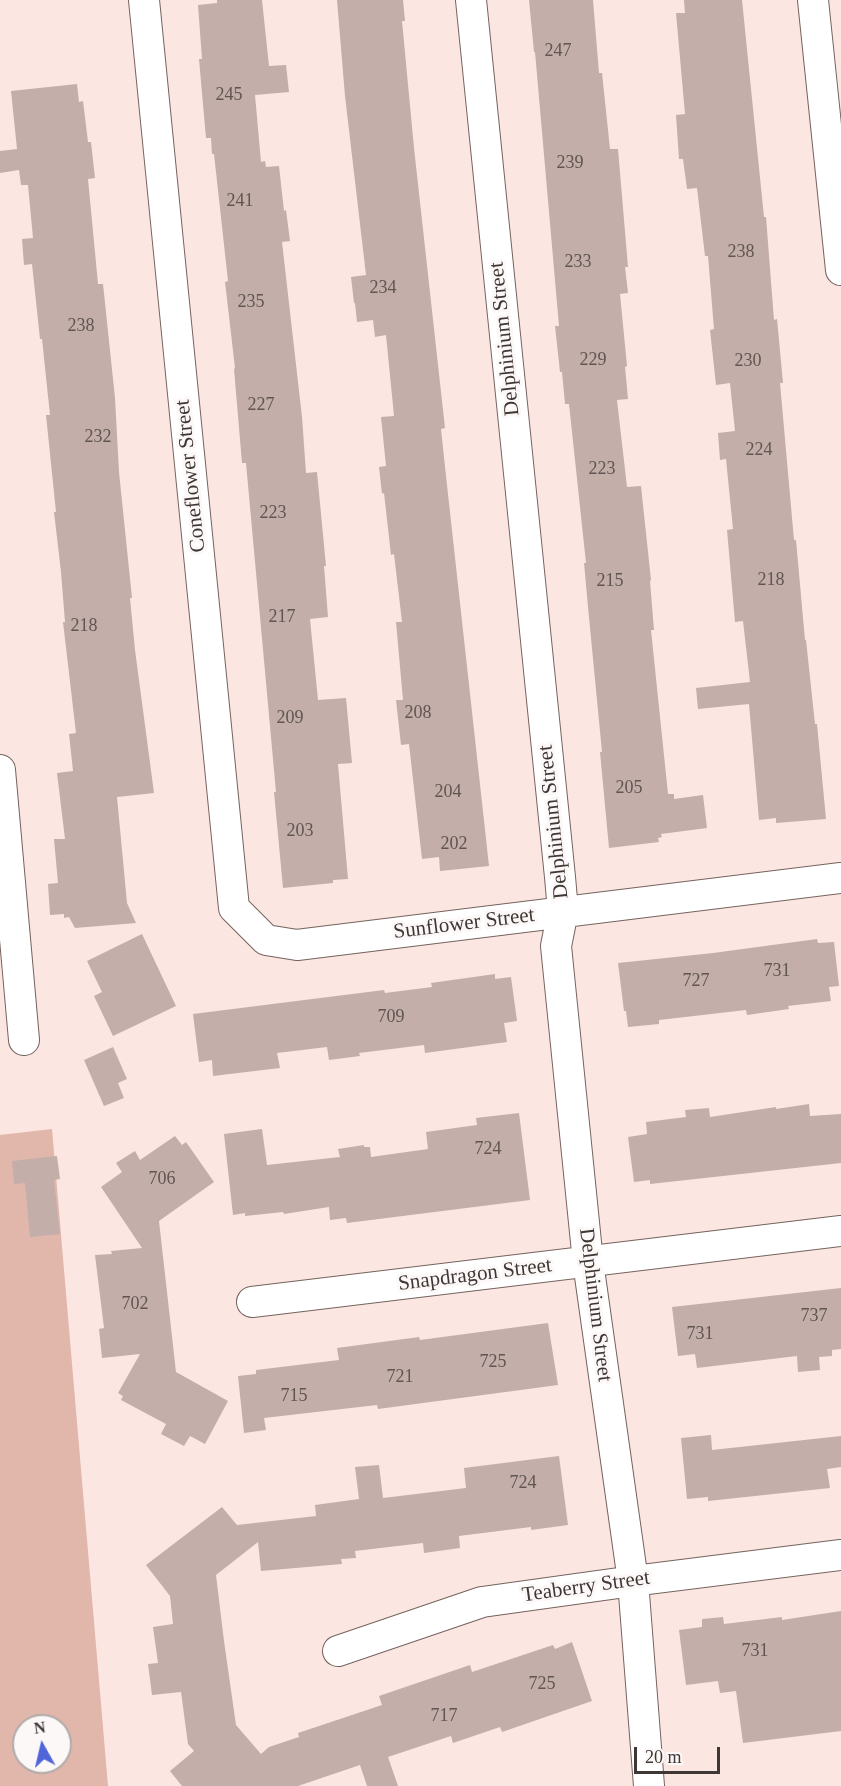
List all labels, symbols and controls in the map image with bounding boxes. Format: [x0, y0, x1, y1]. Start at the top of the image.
house number: 247 [544, 40, 572, 62]
house number: 245 [216, 84, 242, 106]
house number: 239 [556, 152, 584, 174]
house number: 241 [226, 190, 254, 212]
house number: 238 [728, 241, 754, 263]
house number: 233 [564, 251, 592, 273]
street label: Delphinium Street [484, 261, 526, 417]
house number: 234 [370, 277, 397, 299]
house number: 235 [238, 291, 264, 313]
house number: 238 [68, 315, 94, 337]
house number: 229 [580, 349, 606, 371]
house number: 230 [734, 350, 762, 372]
house number: 227 [248, 394, 274, 416]
street label: Coneflower Street [170, 398, 212, 554]
house number: 232 [84, 426, 112, 448]
house number: 224 [746, 439, 772, 461]
house number: 223 [588, 458, 616, 480]
house number: 223 [260, 502, 286, 524]
house number: 218 [758, 569, 784, 591]
house number: 215 [596, 570, 624, 592]
house number: 217 [268, 606, 296, 628]
house number: 218 [70, 615, 98, 637]
house number: 208 [404, 702, 432, 724]
house number: 209 [276, 707, 304, 729]
street label: Delphinium Street [533, 744, 575, 900]
house number: 205 [616, 777, 642, 799]
house number: 204 [434, 781, 462, 803]
house number: 203 [286, 820, 314, 842]
house number: 202 [440, 833, 468, 855]
street label: Sunflower Street [392, 903, 536, 945]
house number: 731 [764, 960, 790, 982]
house number: 727 [682, 970, 710, 992]
house number: 709 [378, 1006, 404, 1028]
house number: 724 [474, 1138, 502, 1160]
house number: 706 [148, 1168, 176, 1190]
street label: Delphinium Street [573, 1227, 617, 1383]
street label: Snapdragon Street [397, 1253, 553, 1297]
house number: 702 [122, 1293, 148, 1315]
house number: 737 [800, 1305, 828, 1327]
house number: 731 [686, 1323, 714, 1345]
house number: 725 [480, 1351, 506, 1373]
house number: 721 [386, 1366, 414, 1388]
house number: 715 [280, 1385, 308, 1407]
house number: 724 [510, 1472, 536, 1494]
street label: Teaberry Street [521, 1566, 651, 1608]
house number: 731 [742, 1640, 768, 1662]
house number: 725 [528, 1673, 556, 1695]
house number: 717 [430, 1705, 458, 1727]
north arrow [12, 1714, 72, 1774]
text: N [33, 1718, 47, 1737]
scale bar [637, 1735, 722, 1773]
text: 20 m [645, 1747, 682, 1767]

